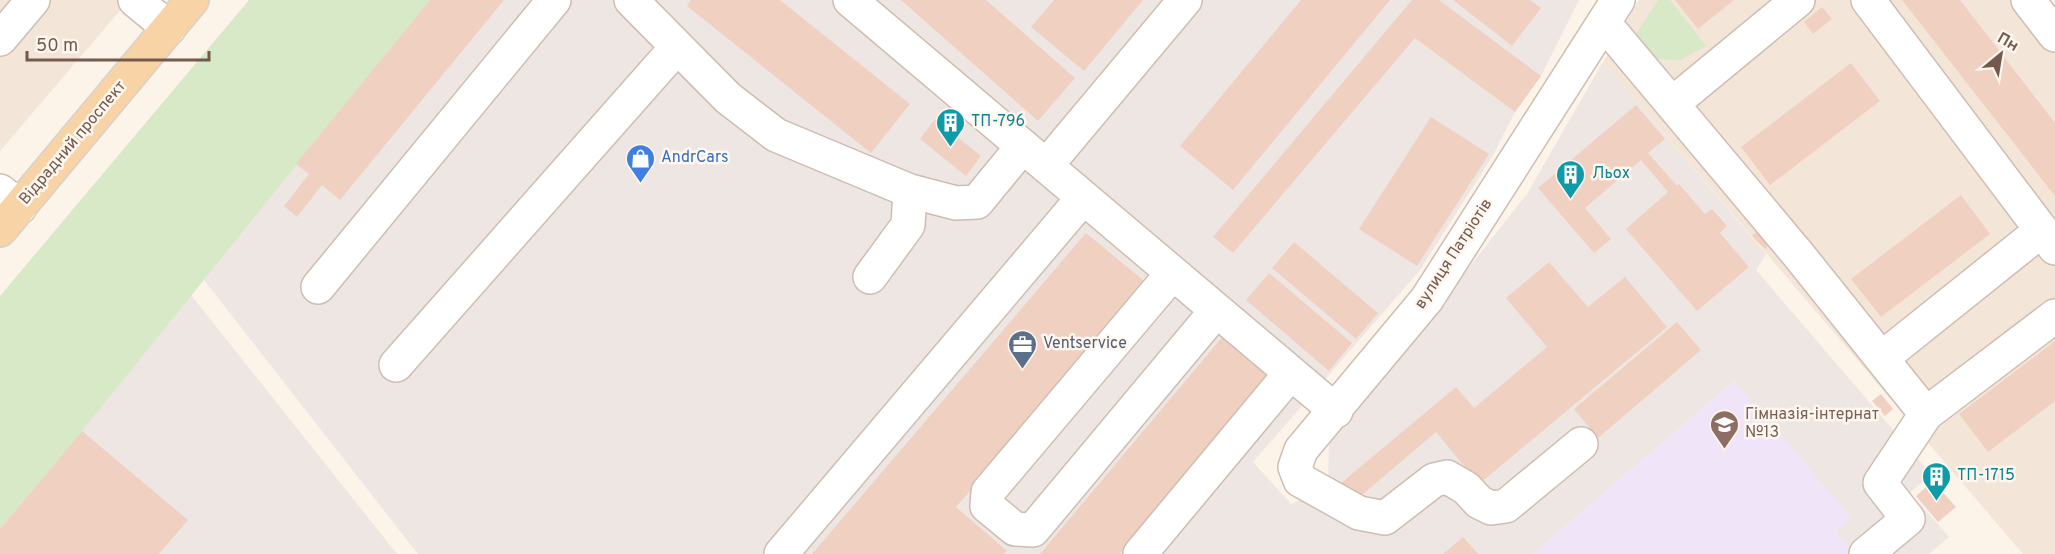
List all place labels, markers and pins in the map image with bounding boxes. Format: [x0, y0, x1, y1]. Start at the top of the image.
building icon: ТП-796 [934, 106, 966, 148]
place label: ТП-796 [971, 112, 1025, 132]
shop icon: AndrCars [624, 142, 656, 184]
place label: AndrCars [661, 148, 729, 168]
building icon: Льох [1555, 158, 1587, 200]
place label: Льох [1592, 164, 1630, 184]
office icon: Ventservice [1006, 328, 1038, 370]
place label: Ventservice [1043, 334, 1127, 354]
place label: Гімназія-інтернат №13 [1745, 405, 1879, 443]
school or university icon: Гімназія-інтернат №13 [1708, 408, 1740, 450]
building icon: ТП-1715 [1920, 460, 1952, 502]
place label: ТП-1715 [1957, 466, 2015, 486]

